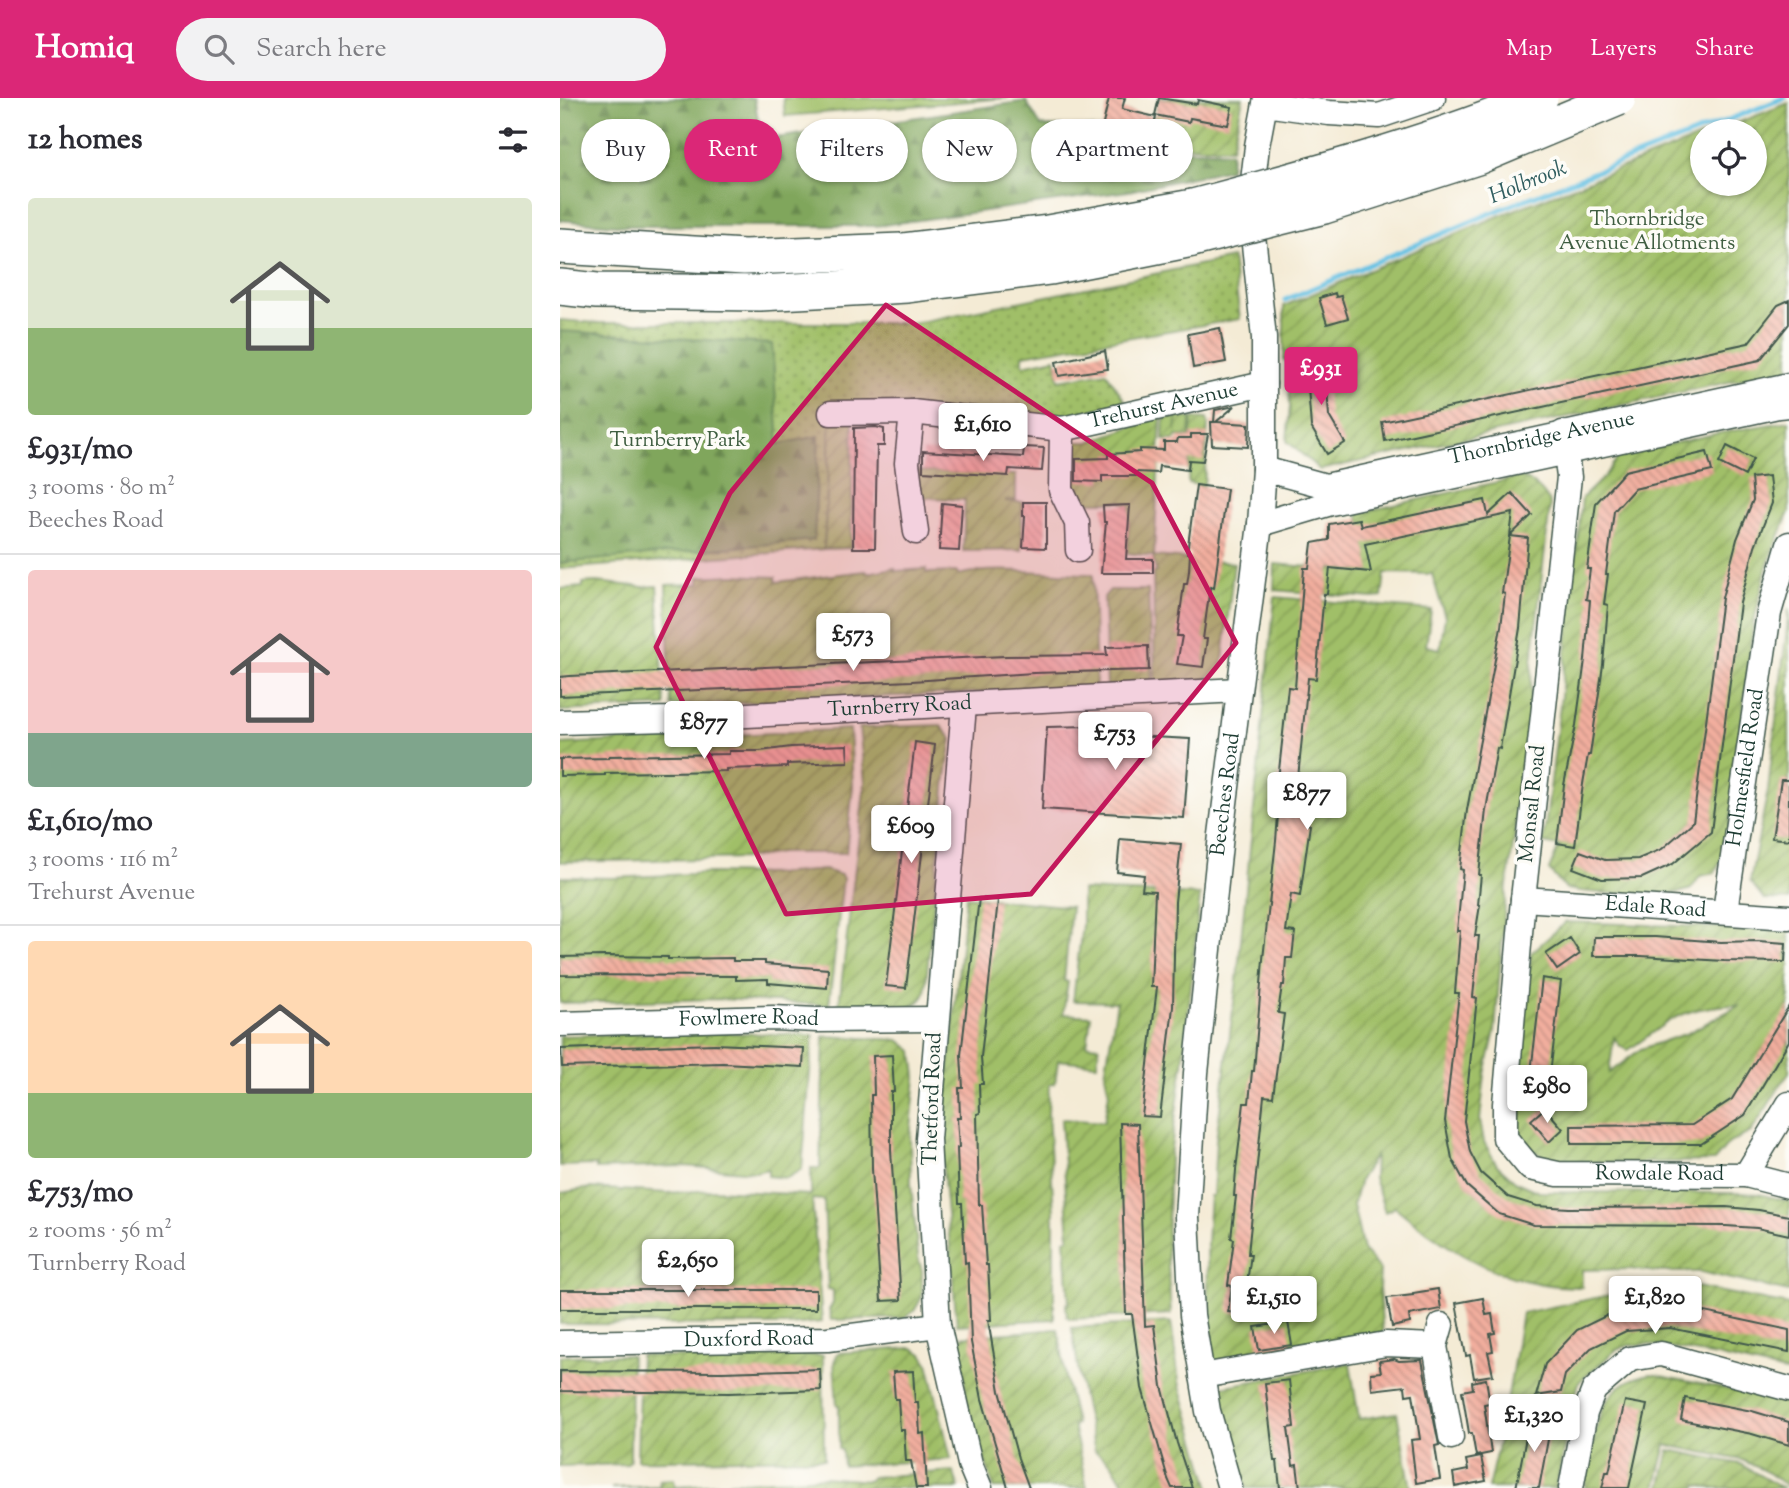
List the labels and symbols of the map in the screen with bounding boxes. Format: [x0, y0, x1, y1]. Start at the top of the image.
water label: Holbrook [1484, 152, 1572, 214]
park label: Thornbridge Avenue Allotments [1559, 205, 1735, 259]
pin: £931 [1280, 348, 1362, 407]
street label: Trehurst Avenue [1086, 375, 1241, 438]
pin: £1,610 [926, 404, 1040, 463]
street label: Thornbridge Avenue [1446, 404, 1638, 474]
park label: Turnberry Park [609, 426, 747, 456]
pin: £573 [812, 614, 894, 673]
street label: Holmesfield Road [1720, 686, 1773, 849]
street label: Turnberry Road [827, 689, 973, 726]
pin: £877 [663, 702, 745, 761]
pin: £753 [1074, 712, 1156, 772]
street label: Beeches Road [1204, 731, 1249, 858]
street label: Monsal Road [1512, 743, 1554, 864]
pin: £877 [1266, 772, 1348, 832]
pin: £609 [870, 806, 952, 865]
street label: Edale Road [1604, 890, 1707, 926]
street label: Fowlmere Road [678, 1003, 820, 1036]
street label: Thetford Road [916, 1032, 950, 1166]
pin: £980 [1506, 1066, 1588, 1125]
street label: Rowdale Road [1595, 1159, 1724, 1190]
pin: £2,650 [631, 1240, 745, 1299]
pin: £1,510 [1217, 1276, 1331, 1336]
pin: £1,820 [1598, 1276, 1712, 1336]
street label: Duxford Road [684, 1324, 814, 1356]
pin: £1,320 [1477, 1394, 1591, 1454]

